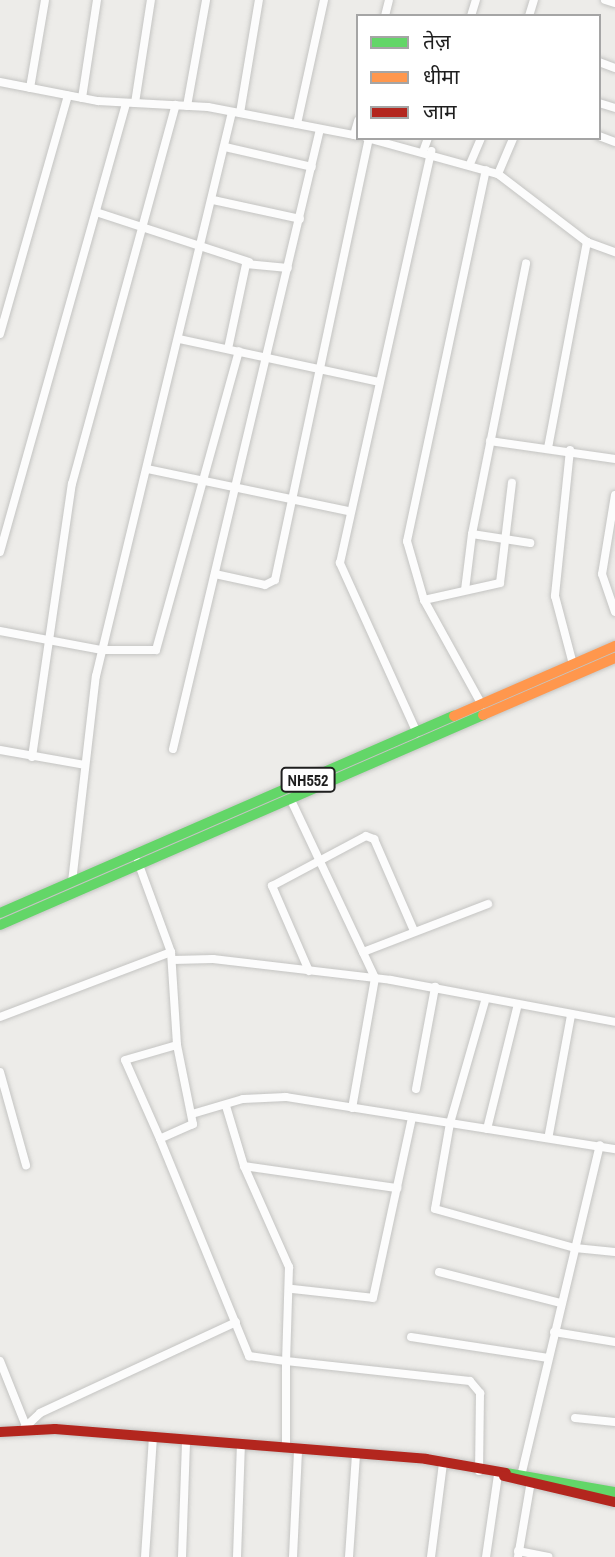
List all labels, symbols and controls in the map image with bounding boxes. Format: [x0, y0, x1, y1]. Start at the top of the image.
legend [356, 14, 601, 140]
text: तेज़ [423, 27, 451, 56]
text: धीमा [423, 62, 459, 91]
text: जाम [423, 97, 457, 126]
road number: NH552 [280, 768, 336, 792]

